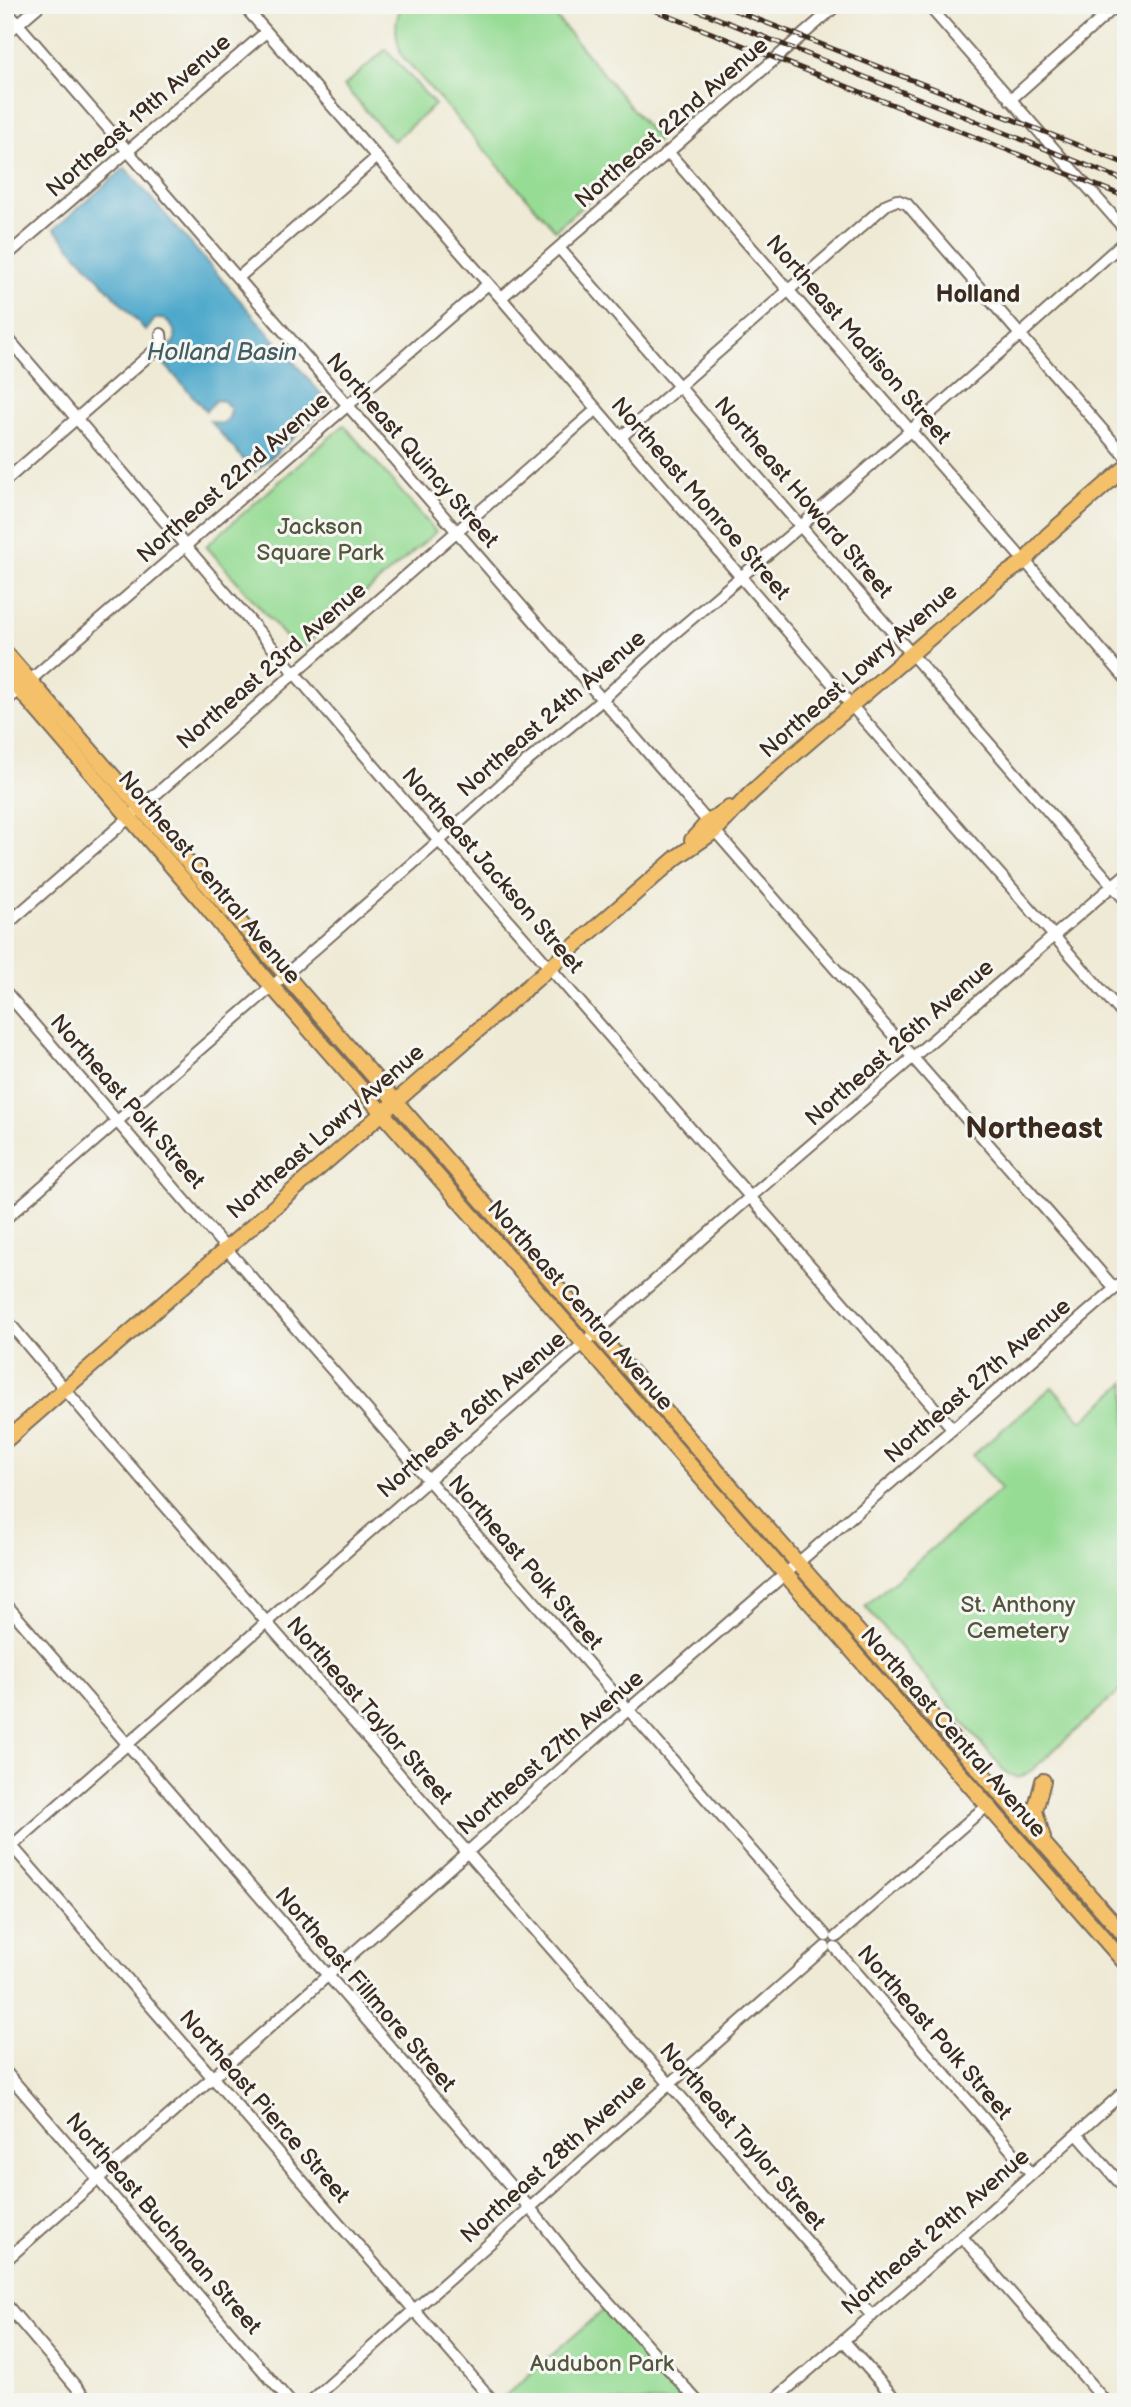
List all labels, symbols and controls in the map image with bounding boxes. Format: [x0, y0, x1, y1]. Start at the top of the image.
street label: Northeast 19th Avenue [41, 28, 237, 204]
street label: Northeast 22nd Avenue [569, 31, 774, 214]
street label: Northeast Madison Street [760, 229, 957, 450]
district label: Holland [936, 280, 1020, 309]
water label: Holland Basin [147, 338, 297, 367]
street label: Northeast Quincy Street [320, 348, 504, 554]
street label: Northeast 22nd Avenue [131, 386, 336, 569]
street label: Northeast Howard Street [708, 391, 898, 604]
street label: Northeast Monroe Street [605, 392, 796, 606]
park label: Jackson Square Park [256, 513, 384, 567]
street label: Northeast 23rd Avenue [171, 576, 372, 756]
street label: Northeast Lowry Avenue [754, 577, 963, 764]
street label: Northeast 24th Avenue [452, 624, 652, 803]
street label: Northeast Jackson Street [395, 762, 589, 979]
street label: Northeast Central Avenue [112, 765, 307, 990]
street label: Northeast 26th Avenue [800, 953, 1000, 1132]
street label: Northeast Polk Street [44, 1009, 211, 1195]
street label: Northeast Lowry Avenue [221, 1038, 430, 1225]
district label: Northeast [965, 1111, 1103, 1147]
street label: Northeast Central Avenue [481, 1195, 679, 1417]
street label: Northeast 27th Avenue [879, 1292, 1077, 1469]
street label: Northeast 26th Avenue [372, 1325, 572, 1504]
street label: Northeast Polk Street [442, 1470, 609, 1656]
park label: St. Anthony Cemetery [961, 1591, 1076, 1645]
street label: Northeast Taylor Street [280, 1611, 458, 1810]
street label: Northeast Central Avenue [854, 1622, 1052, 1844]
street label: Northeast 27th Avenue [452, 1664, 650, 1841]
street label: Northeast Fillmore Street [269, 1882, 462, 2098]
street label: Northeast Polk Street [851, 1940, 1018, 2126]
street label: Northeast Pierce Street [173, 2005, 356, 2209]
street label: Northeast Taylor Street [653, 2037, 831, 2236]
street label: Northeast 28th Avenue [455, 2068, 652, 2250]
street label: Northeast Buchanan Street [59, 2107, 267, 2340]
street label: Northeast 29th Avenue [836, 2142, 1035, 2321]
park label: Audubon Park [530, 2350, 675, 2378]

